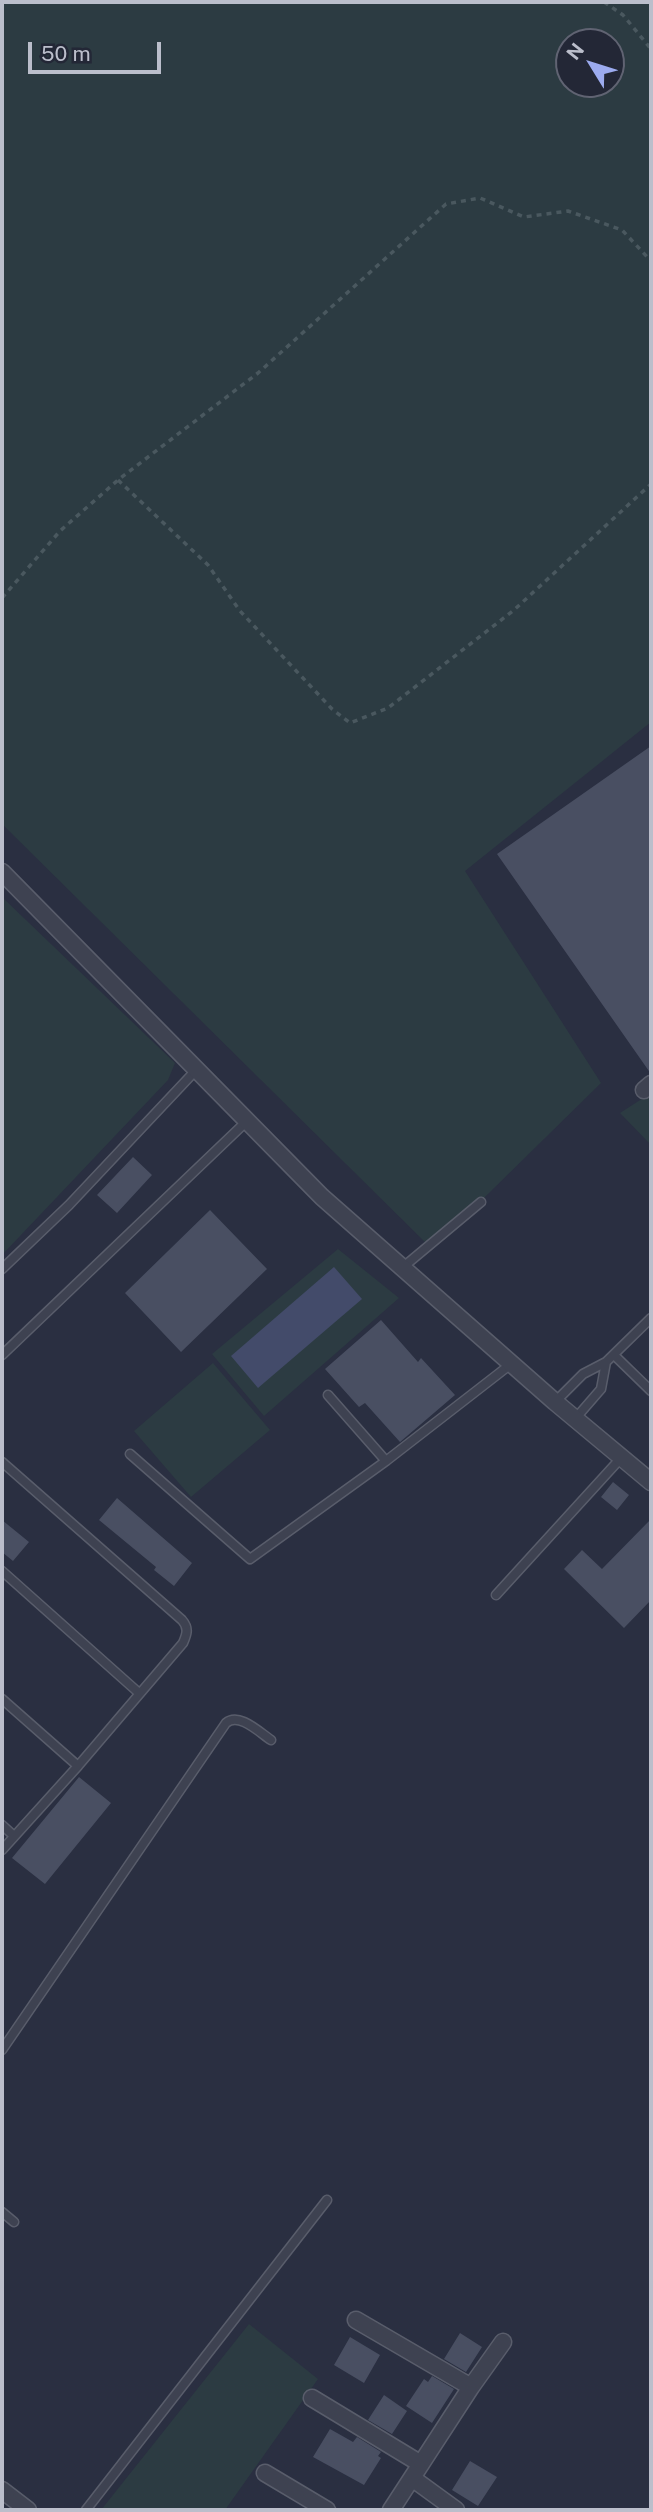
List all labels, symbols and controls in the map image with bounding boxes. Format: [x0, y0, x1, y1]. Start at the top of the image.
scale bar [32, 28, 164, 72]
north arrow [555, 28, 625, 98]
text: N [562, 39, 588, 64]
text: 50 m [41, 41, 91, 66]

